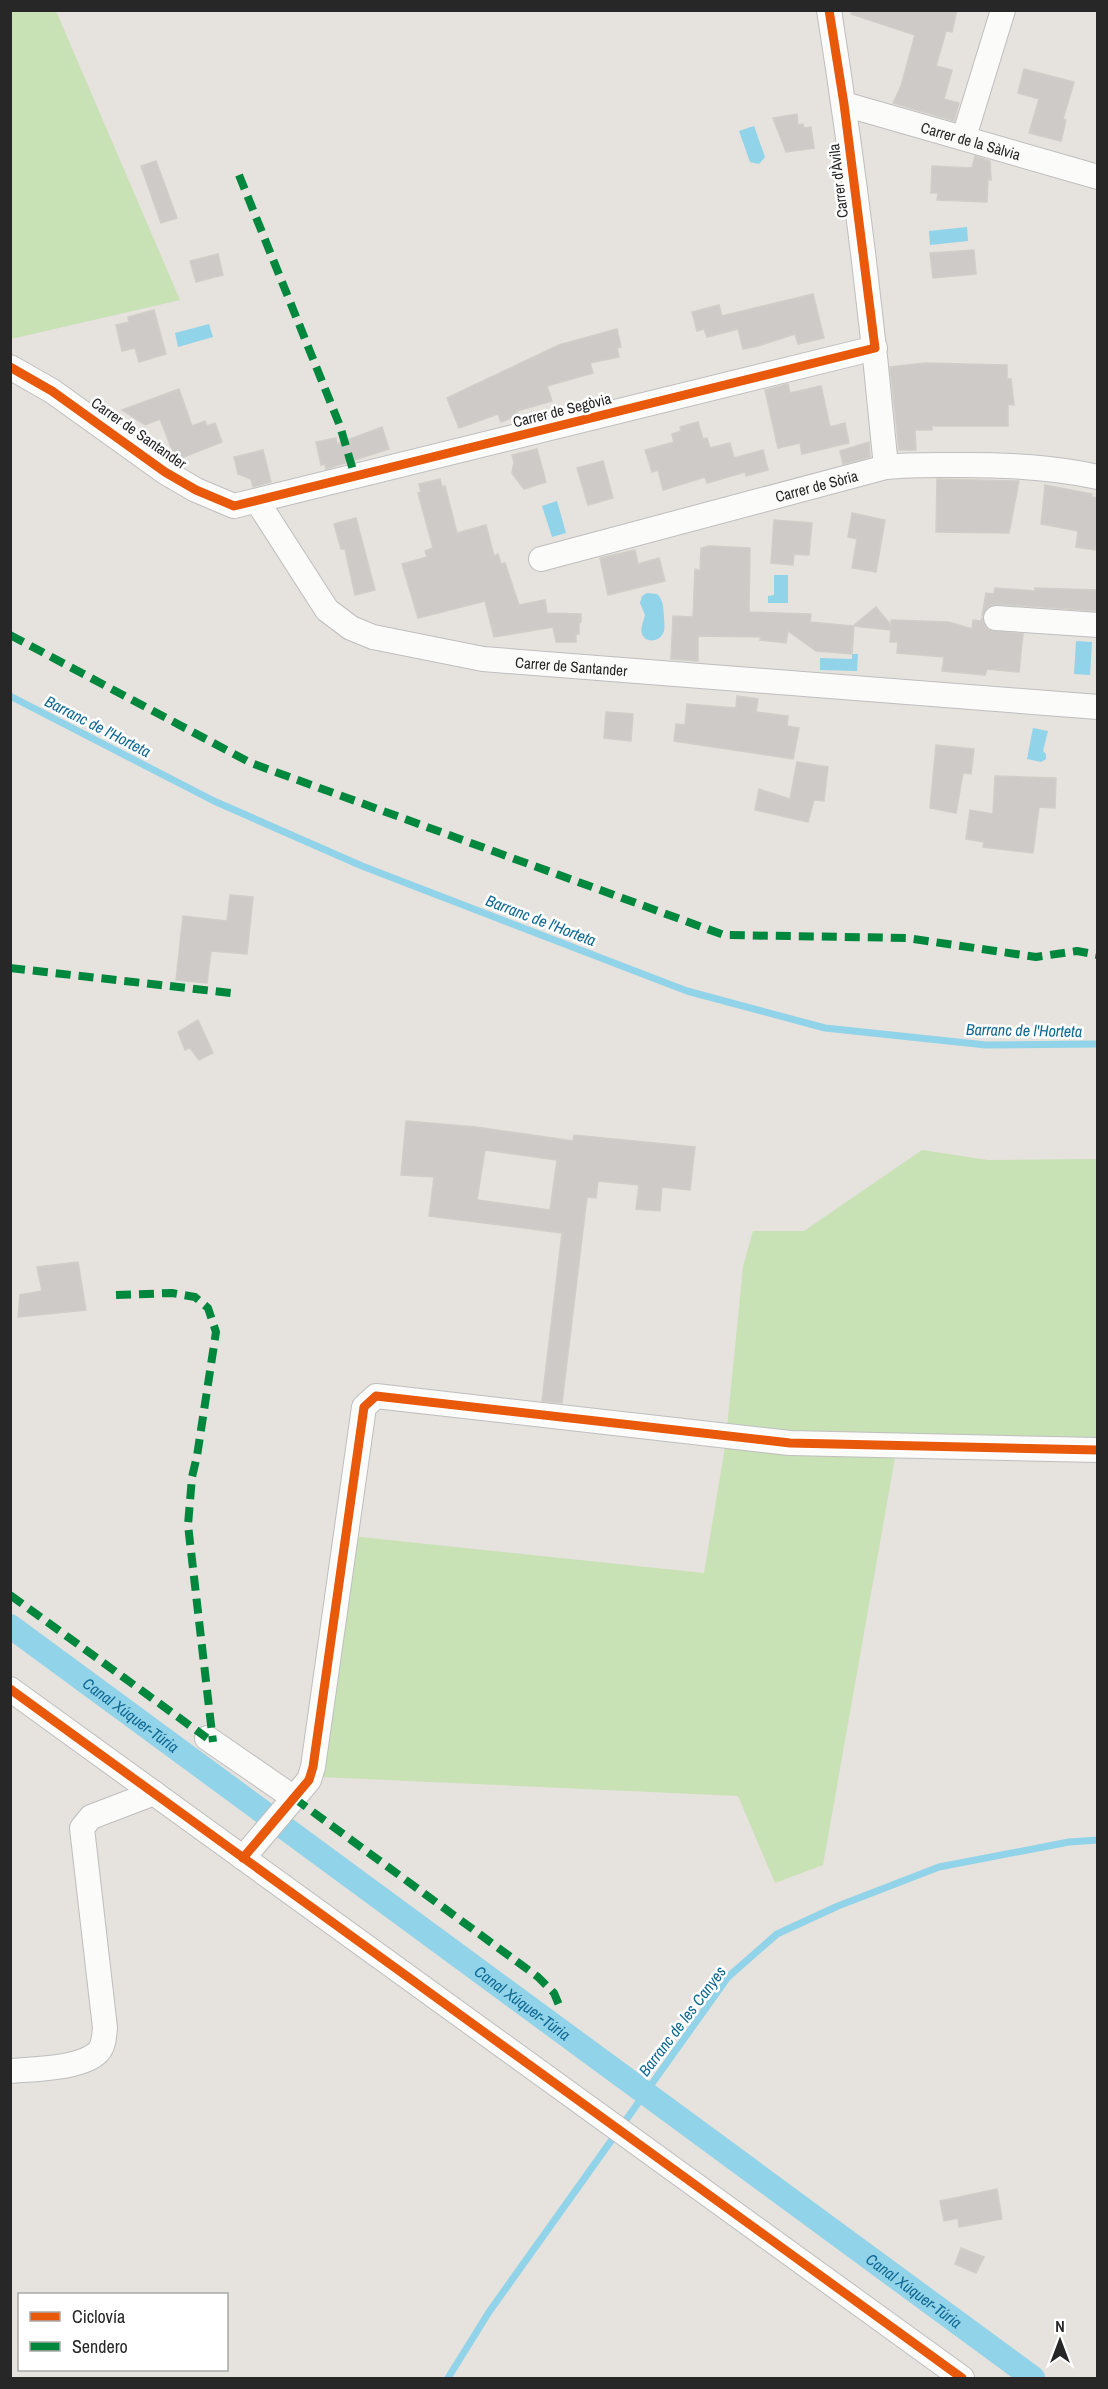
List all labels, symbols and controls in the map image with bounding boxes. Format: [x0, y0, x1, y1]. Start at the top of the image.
street label: Carrer de la Sàlvia [919, 116, 1023, 165]
street label: Carrer d'Àvila [823, 143, 853, 219]
street label: Carrer de Segòvia [511, 388, 613, 432]
street label: Carrer de Santander [87, 392, 191, 474]
street label: Carrer de Sòria [773, 464, 860, 507]
street label: Carrer de Santander [514, 651, 628, 681]
water label: Barranc de l'Horteta [41, 690, 155, 762]
water label: Barranc de l'Horteta [483, 889, 599, 951]
water label: Barranc de l'Horteta [966, 1018, 1082, 1042]
water label: Canal Xúquer-Túria [78, 1672, 183, 1758]
water label: Canal Xúquer-Túria [470, 1960, 575, 2045]
water label: Barranc de les Canyes [633, 1961, 731, 2081]
water label: Canal Xúquer-Túria [862, 2248, 967, 2333]
legend [18, 2293, 228, 2371]
text: Ciclovía [72, 2304, 125, 2329]
north arrow [1030, 2311, 1090, 2371]
text: N [1055, 2315, 1065, 2337]
text: Sendero [72, 2334, 128, 2359]

